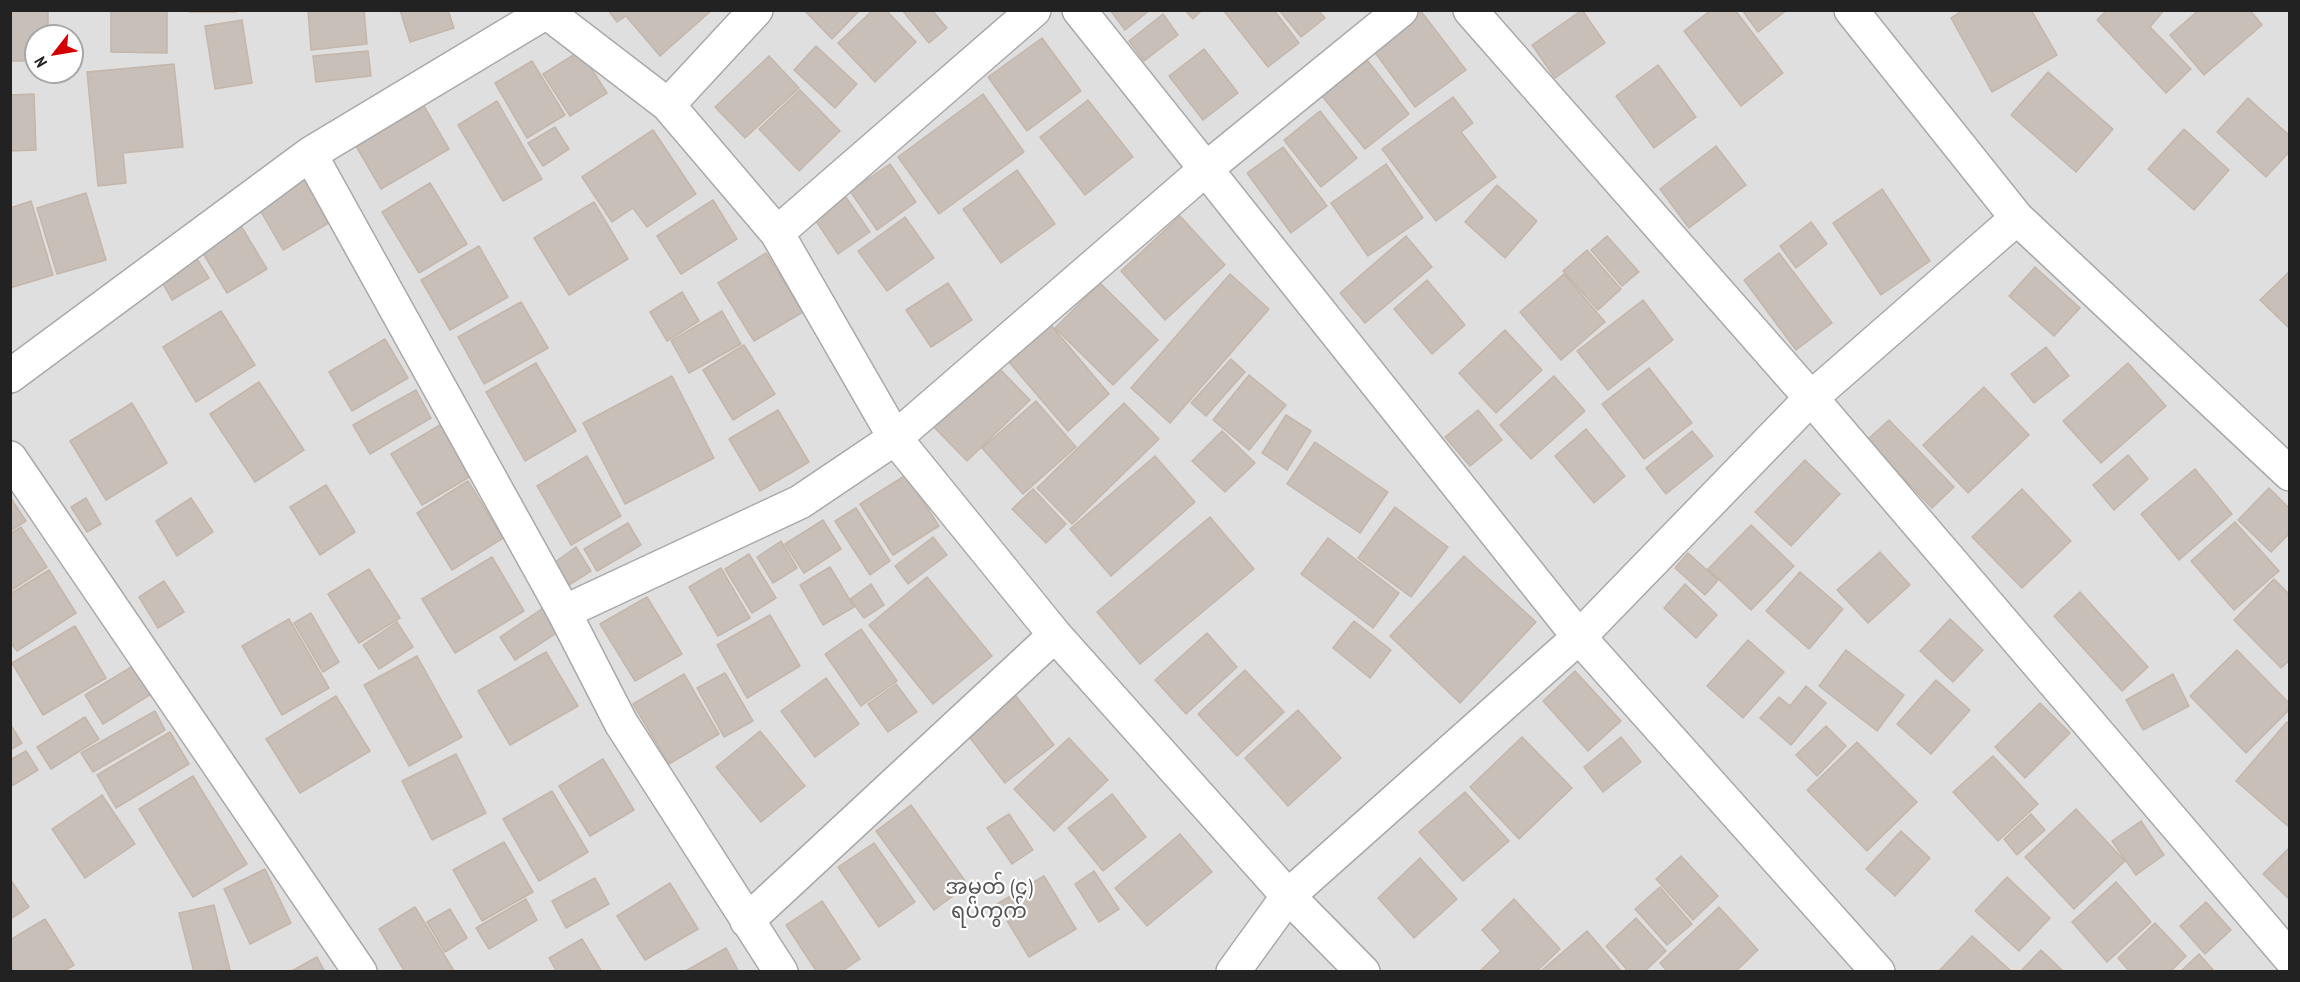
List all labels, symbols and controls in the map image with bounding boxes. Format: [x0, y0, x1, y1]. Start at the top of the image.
north arrow [24, 24, 84, 84]
text: N [29, 53, 51, 71]
district label: အမှတ် (၄) ရပ်ကွက် [945, 875, 1033, 925]

